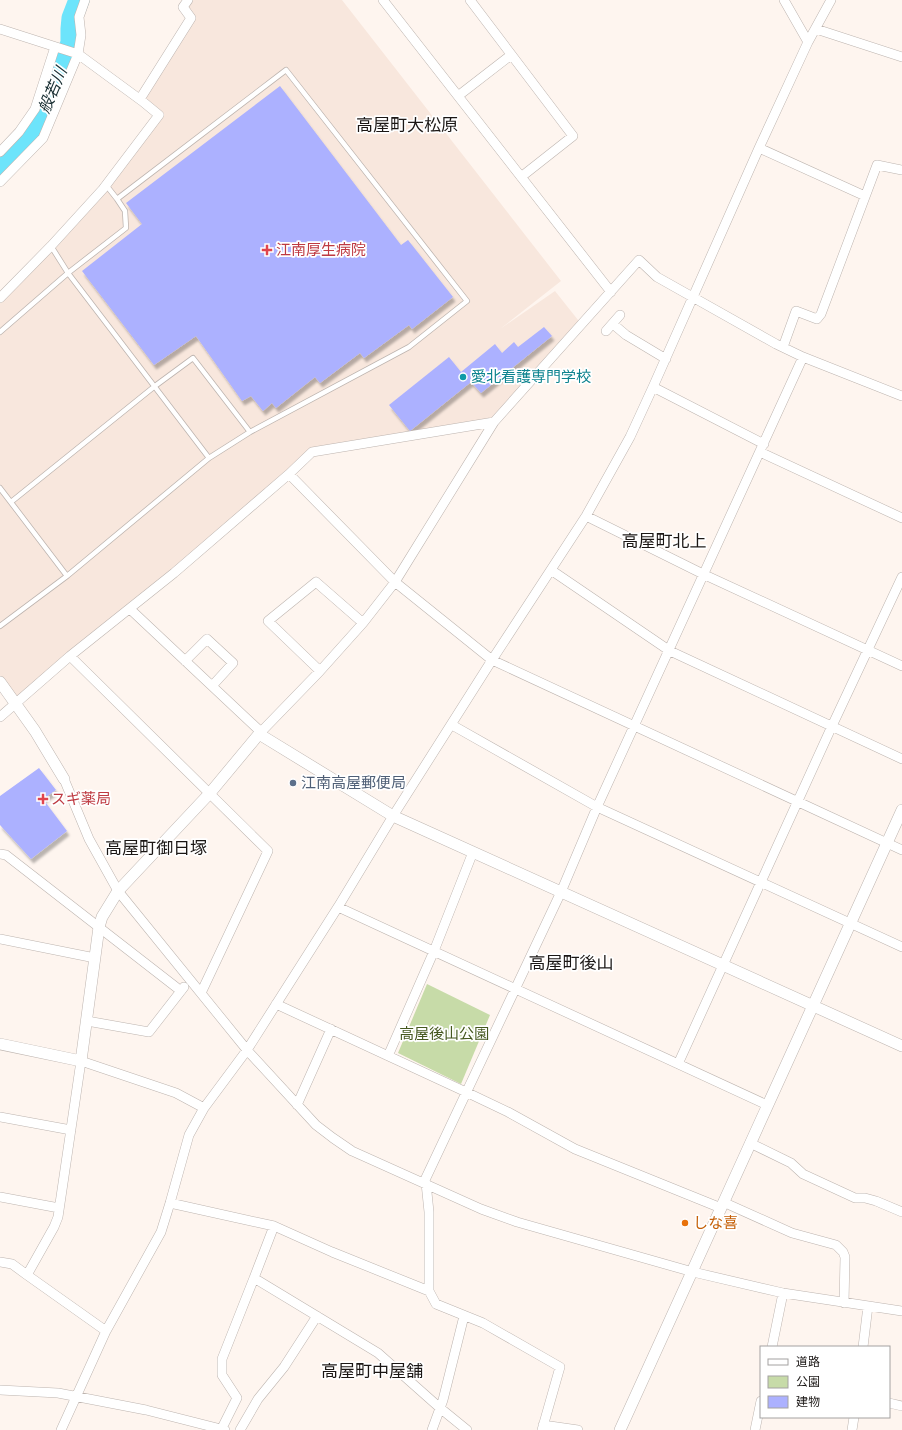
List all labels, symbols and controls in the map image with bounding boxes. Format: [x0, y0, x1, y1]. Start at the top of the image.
water label: 般若川 [35, 63, 72, 116]
district label: 高屋町大松原 [356, 116, 458, 136]
place label: 江南厚生病院 [276, 241, 366, 260]
marker: 江南厚生病院 [261, 244, 273, 256]
place label: 愛北看護専門学校 [471, 368, 591, 387]
marker: 愛北看護専門学校 [458, 372, 468, 382]
district label: 高屋町北上 [622, 532, 707, 552]
place label: 江南高屋郵便局 [301, 774, 406, 793]
marker: 江南高屋郵便局 [288, 778, 298, 788]
place label: スギ薬局 [51, 790, 111, 809]
marker: スギ薬局 [38, 794, 48, 804]
district label: 高屋町御日塚 [105, 839, 207, 859]
district label: 高屋町後山 [529, 954, 614, 974]
park label: 高屋後山公園 [399, 1025, 489, 1044]
place label: しな喜 [693, 1214, 738, 1233]
marker: しな喜 [680, 1218, 690, 1228]
legend [760, 1346, 890, 1418]
text: 道路 [796, 1355, 820, 1370]
district label: 高屋町中屋舗 [321, 1362, 423, 1382]
text: 公園 [796, 1375, 820, 1390]
text: 建物 [796, 1395, 820, 1410]

